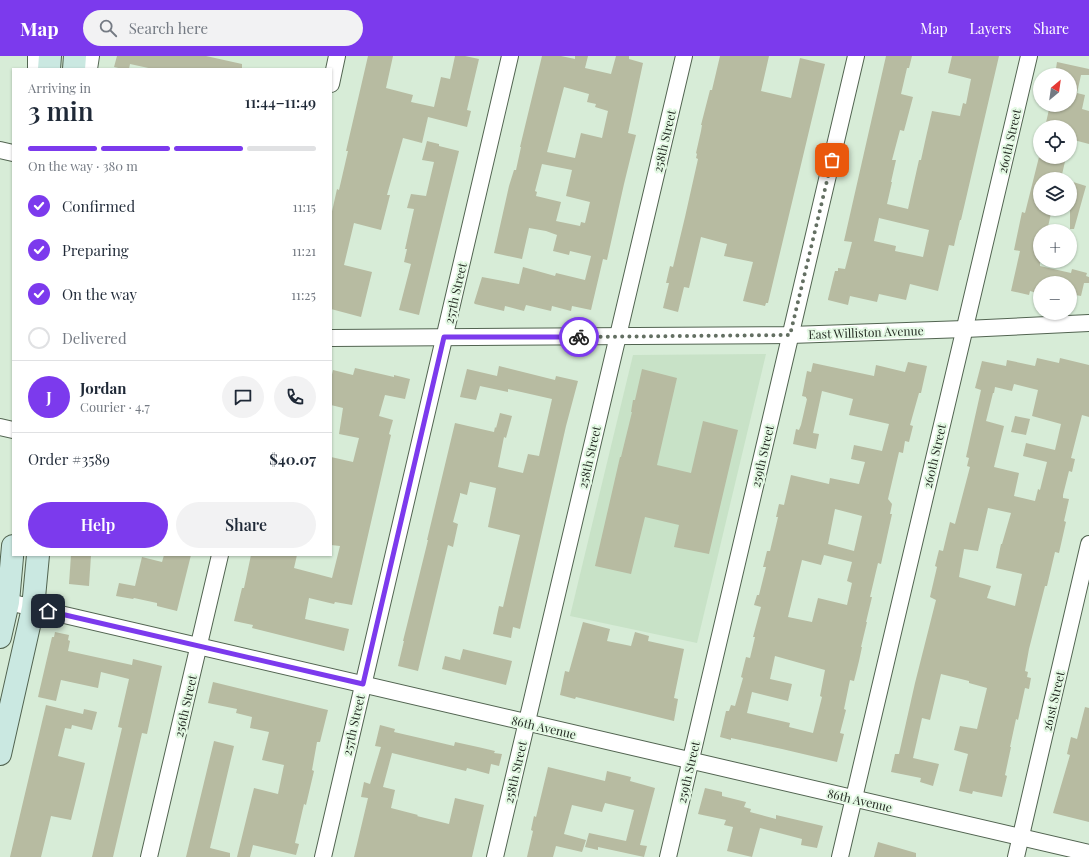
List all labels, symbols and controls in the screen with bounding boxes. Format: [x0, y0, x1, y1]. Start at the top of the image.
search box [83, 10, 363, 46]
text: Map [20, 15, 59, 41]
icon: search [97, 17, 119, 39]
text: Search here [129, 18, 208, 38]
text: Map [920, 19, 948, 38]
text: Layers [970, 19, 1011, 38]
text: Share [1033, 19, 1069, 38]
north arrow [1033, 68, 1077, 112]
map controls [1033, 68, 1077, 320]
text: Arriving in [28, 79, 91, 96]
text: 11:44–11:49 [245, 92, 316, 112]
text: 3 min [28, 93, 94, 128]
street label: 260th Street [994, 106, 1024, 175]
street label: 258th Street [649, 108, 679, 174]
button: locate [1033, 120, 1077, 164]
pin [815, 143, 849, 177]
icon: bag [821, 149, 843, 171]
text: On the way · 380 m [28, 157, 138, 174]
button: layers [1033, 172, 1077, 216]
icon: check [28, 195, 50, 217]
text: Confirmed [62, 196, 135, 216]
text: 11:15 [293, 198, 316, 215]
button: + [1033, 224, 1077, 268]
icon: check [28, 239, 50, 261]
text: Preparing [62, 240, 129, 260]
text: 11:21 [292, 242, 316, 259]
street label: 257th Street [440, 260, 470, 325]
button: − [1033, 276, 1077, 320]
icon: check [28, 283, 50, 305]
text: On the way [62, 284, 137, 304]
text: 11:25 [291, 286, 316, 303]
courier [559, 317, 599, 357]
street label: East Williston Avenue [808, 322, 924, 342]
icon: bike [568, 326, 590, 348]
text: Delivered [62, 328, 127, 348]
button: chat [222, 376, 264, 418]
button: phone [274, 376, 316, 418]
text: Jordan [80, 378, 126, 398]
text: J [46, 387, 52, 407]
text: Courier · 4.7 [80, 398, 150, 415]
street label: 260th Street [919, 421, 949, 490]
street label: 259th Street [747, 423, 777, 489]
street label: 258th Street [574, 424, 604, 490]
text: Order #3589 [28, 449, 110, 469]
text: $40.07 [269, 449, 316, 469]
button: Help [28, 502, 168, 548]
button: Share [176, 502, 316, 548]
pin [31, 594, 65, 628]
icon: home [37, 600, 59, 622]
street label: 261st Street [1038, 669, 1068, 733]
street label: 256th Street [170, 673, 200, 739]
street label: 257th Street [338, 692, 368, 757]
street label: 86th Avenue [510, 712, 578, 742]
street label: 258th Street [500, 739, 530, 805]
street label: 259th Street [673, 739, 703, 805]
street label: 86th Avenue [826, 785, 894, 815]

